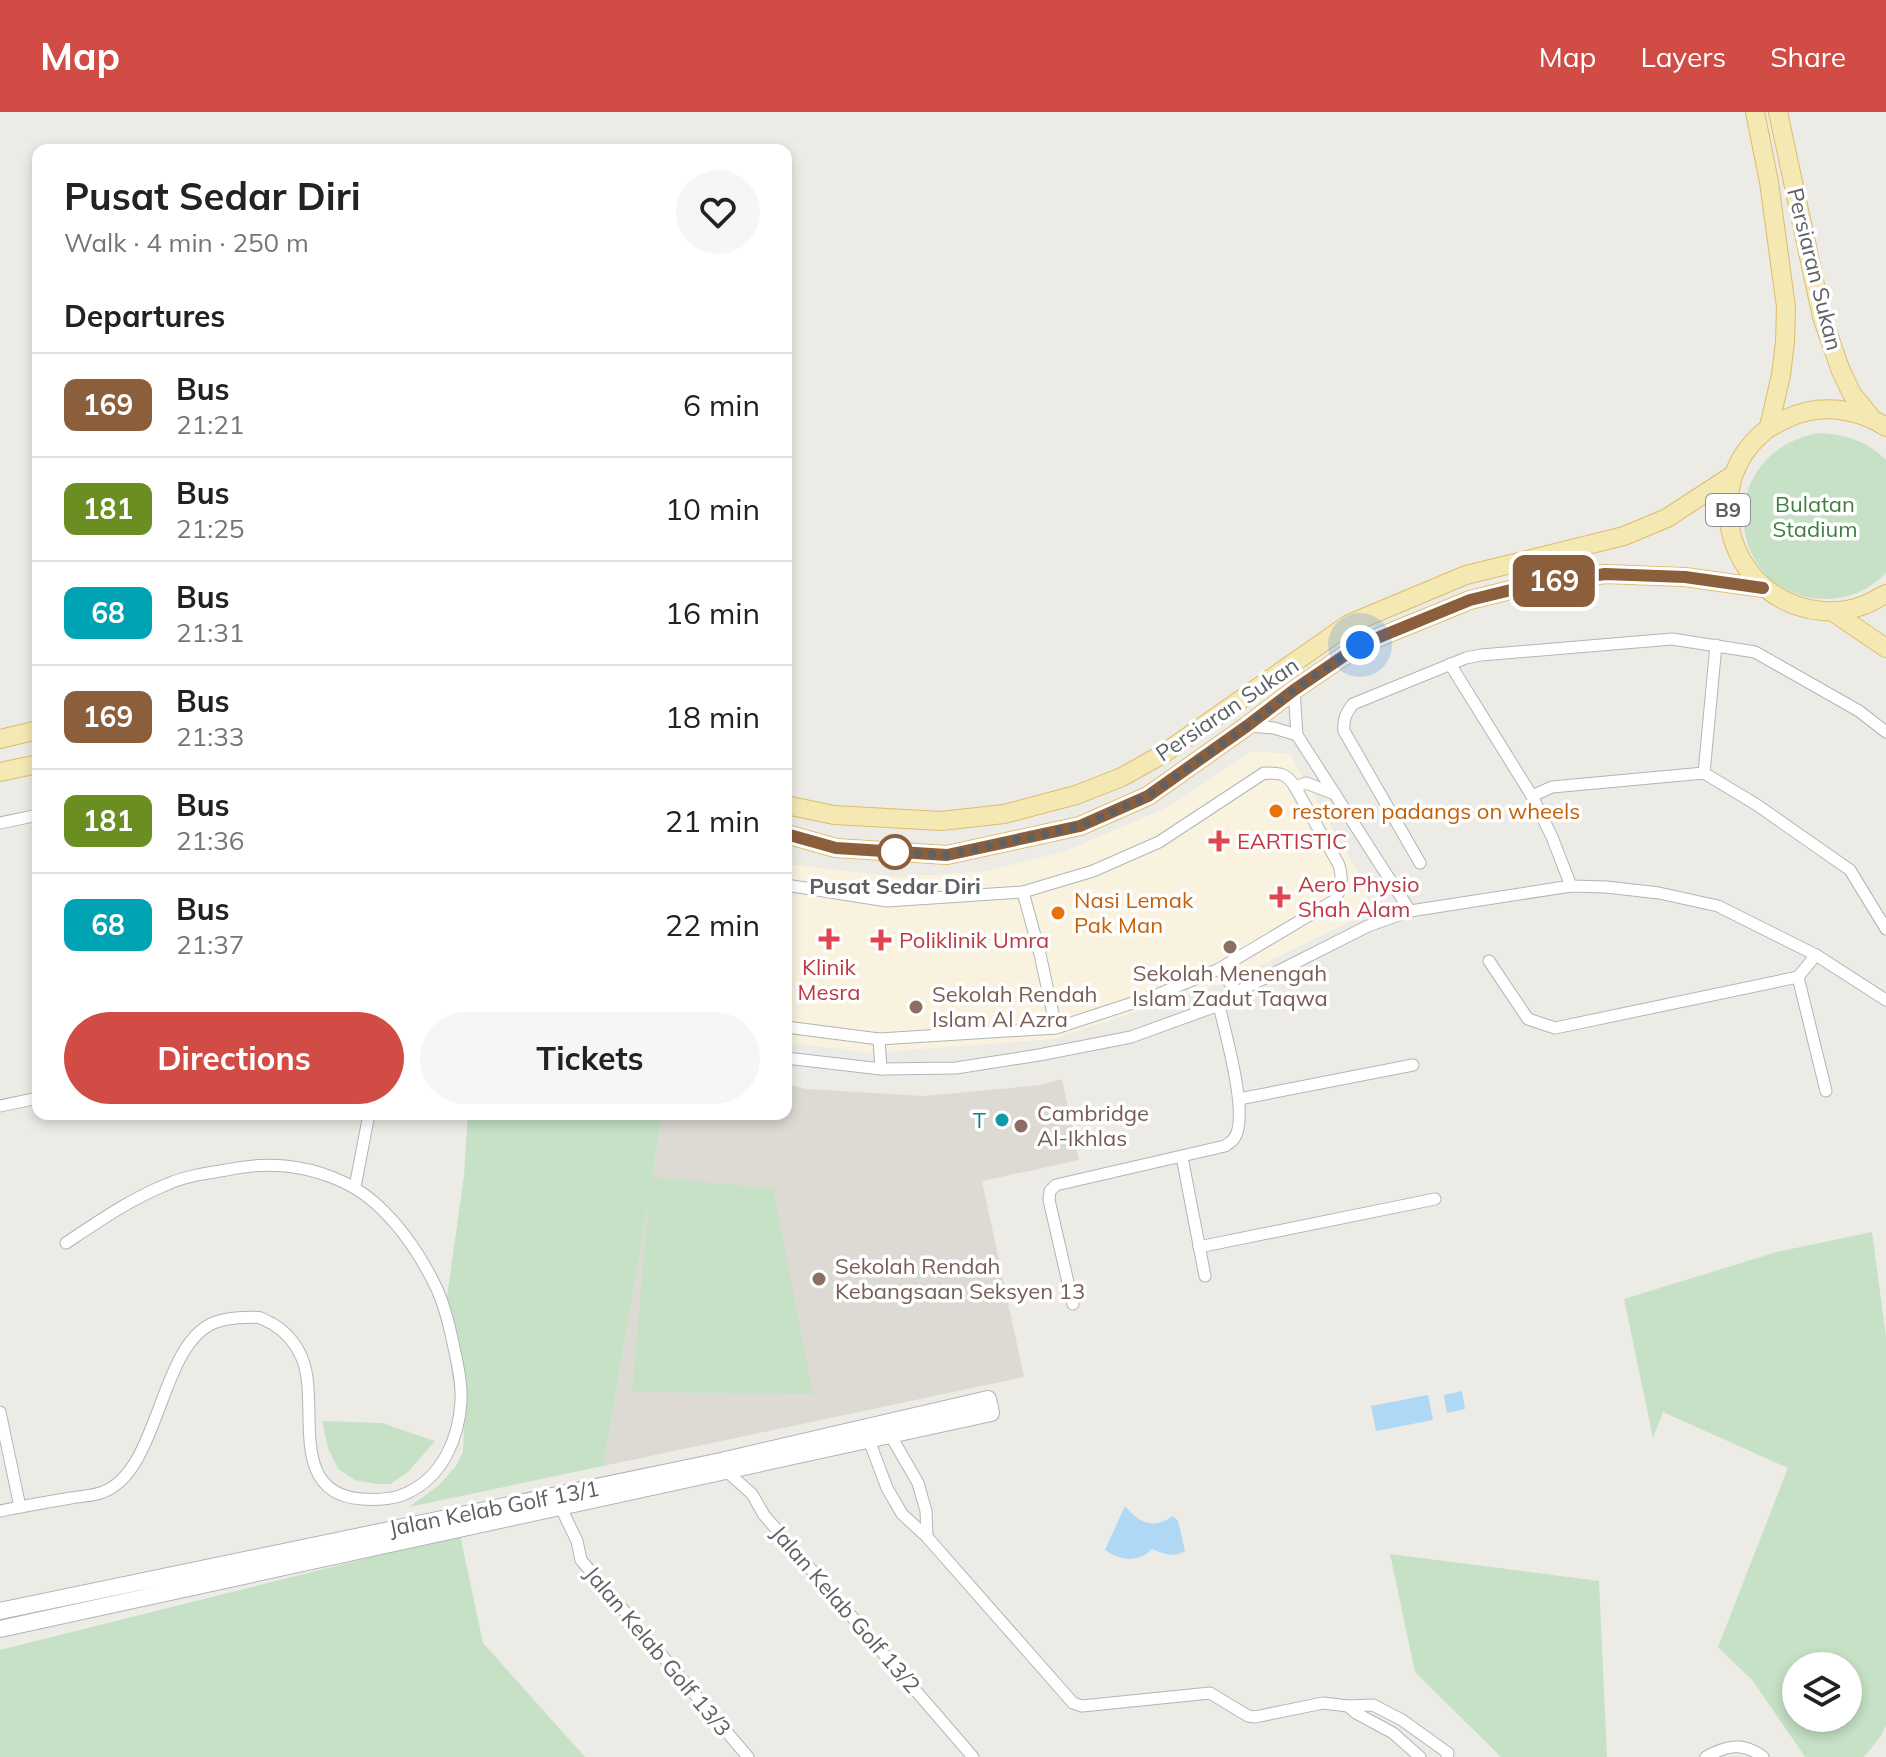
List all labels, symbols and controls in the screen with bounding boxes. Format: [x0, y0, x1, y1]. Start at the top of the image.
text: Map [40, 32, 120, 80]
text: Map [1539, 39, 1596, 74]
text: Layers [1640, 39, 1726, 74]
text: Share [1770, 39, 1846, 74]
button: heart [676, 170, 760, 254]
text: Pusat Sedar Diri [64, 172, 361, 220]
street label: Persiaran Sukan [1781, 185, 1849, 353]
text: Walk · 4 min · 250 m [64, 226, 309, 259]
text: Departures [64, 297, 225, 335]
text: Bus [176, 370, 230, 408]
text: 6 min [683, 386, 760, 424]
text: 169 [83, 387, 133, 422]
text: 21:21 [176, 408, 244, 441]
text: Bus [176, 474, 230, 512]
text: 10 min [665, 490, 760, 528]
park label: Bulatan Stadium [1772, 490, 1858, 543]
text: 181 [83, 491, 133, 526]
road number: B9 [1706, 494, 1750, 526]
text: 21:25 [176, 512, 244, 545]
line badge: 169 [1508, 555, 1600, 607]
text: 169 [1529, 563, 1579, 598]
text: Bus [176, 578, 230, 616]
text: 16 min [665, 594, 760, 632]
text: 68 [91, 595, 125, 630]
text: 21:31 [176, 616, 244, 649]
your location [1340, 625, 1380, 665]
street label: Persiaran Sukan [1150, 651, 1304, 767]
text: Bus [176, 682, 230, 720]
text: 18 min [665, 698, 760, 736]
text: 169 [83, 699, 133, 734]
text: 21:33 [176, 720, 244, 753]
text: Bus [176, 786, 230, 824]
place label: restoren padangs on wheels [1292, 797, 1580, 825]
text: 21 min [665, 802, 760, 840]
marker: restoren padangs on wheels [1267, 802, 1285, 820]
text: 181 [83, 803, 133, 838]
text: 21:36 [176, 824, 244, 857]
place label: EARTISTIC [1237, 827, 1347, 855]
marker: EARTISTIC [1208, 830, 1230, 852]
marker: Pusat Sedar Diri [878, 835, 912, 869]
place label: Aero Physio Shah Alam [1298, 870, 1419, 923]
place label: Pusat Sedar Diri [809, 872, 981, 900]
place label: Nasi Lemak Pak Man [1074, 886, 1194, 939]
marker: Aero Physio Shah Alam [1269, 886, 1291, 908]
text: Bus [176, 890, 230, 928]
marker: Nasi Lemak Pak Man [1049, 904, 1067, 922]
text: 22 min [665, 906, 760, 944]
text: 68 [91, 907, 125, 942]
place label: Poliklinik Umra [899, 926, 1049, 954]
text: 21:37 [176, 928, 244, 961]
marker: Klinik Mesra [818, 928, 840, 950]
marker: Poliklinik Umra [870, 929, 892, 951]
marker: Sekolah Menengah Islam Zadut Taqwa [1221, 938, 1239, 956]
place label: Klinik Mesra [798, 953, 860, 1006]
place label: Sekolah Menengah Islam Zadut Taqwa [1132, 959, 1328, 1012]
place label: Sekolah Rendah Islam Al Azra [932, 980, 1097, 1033]
marker: Sekolah Rendah Islam Al Azra [907, 998, 925, 1016]
button: Directions [64, 1012, 404, 1104]
button: Tickets [420, 1012, 760, 1104]
place label: Cambridge Al-Ikhlas [1037, 1099, 1149, 1152]
place label: T [973, 1106, 986, 1134]
marker: T [993, 1111, 1011, 1129]
marker: Cambridge Al-Ikhlas [1012, 1117, 1030, 1135]
place label: Sekolah Rendah Kebangsaan Seksyen 13 [835, 1252, 1085, 1305]
marker: Sekolah Rendah Kebangsaan Seksyen 13 [810, 1270, 828, 1288]
street label: Jalan Kelab Golf 13/1 [387, 1474, 601, 1542]
street label: Jalan Kelab Golf 13/2 [765, 1519, 927, 1699]
street label: Jalan Kelab Golf 13/3 [579, 1560, 737, 1742]
map controls [1782, 1652, 1862, 1732]
button: layers [1782, 1652, 1862, 1732]

